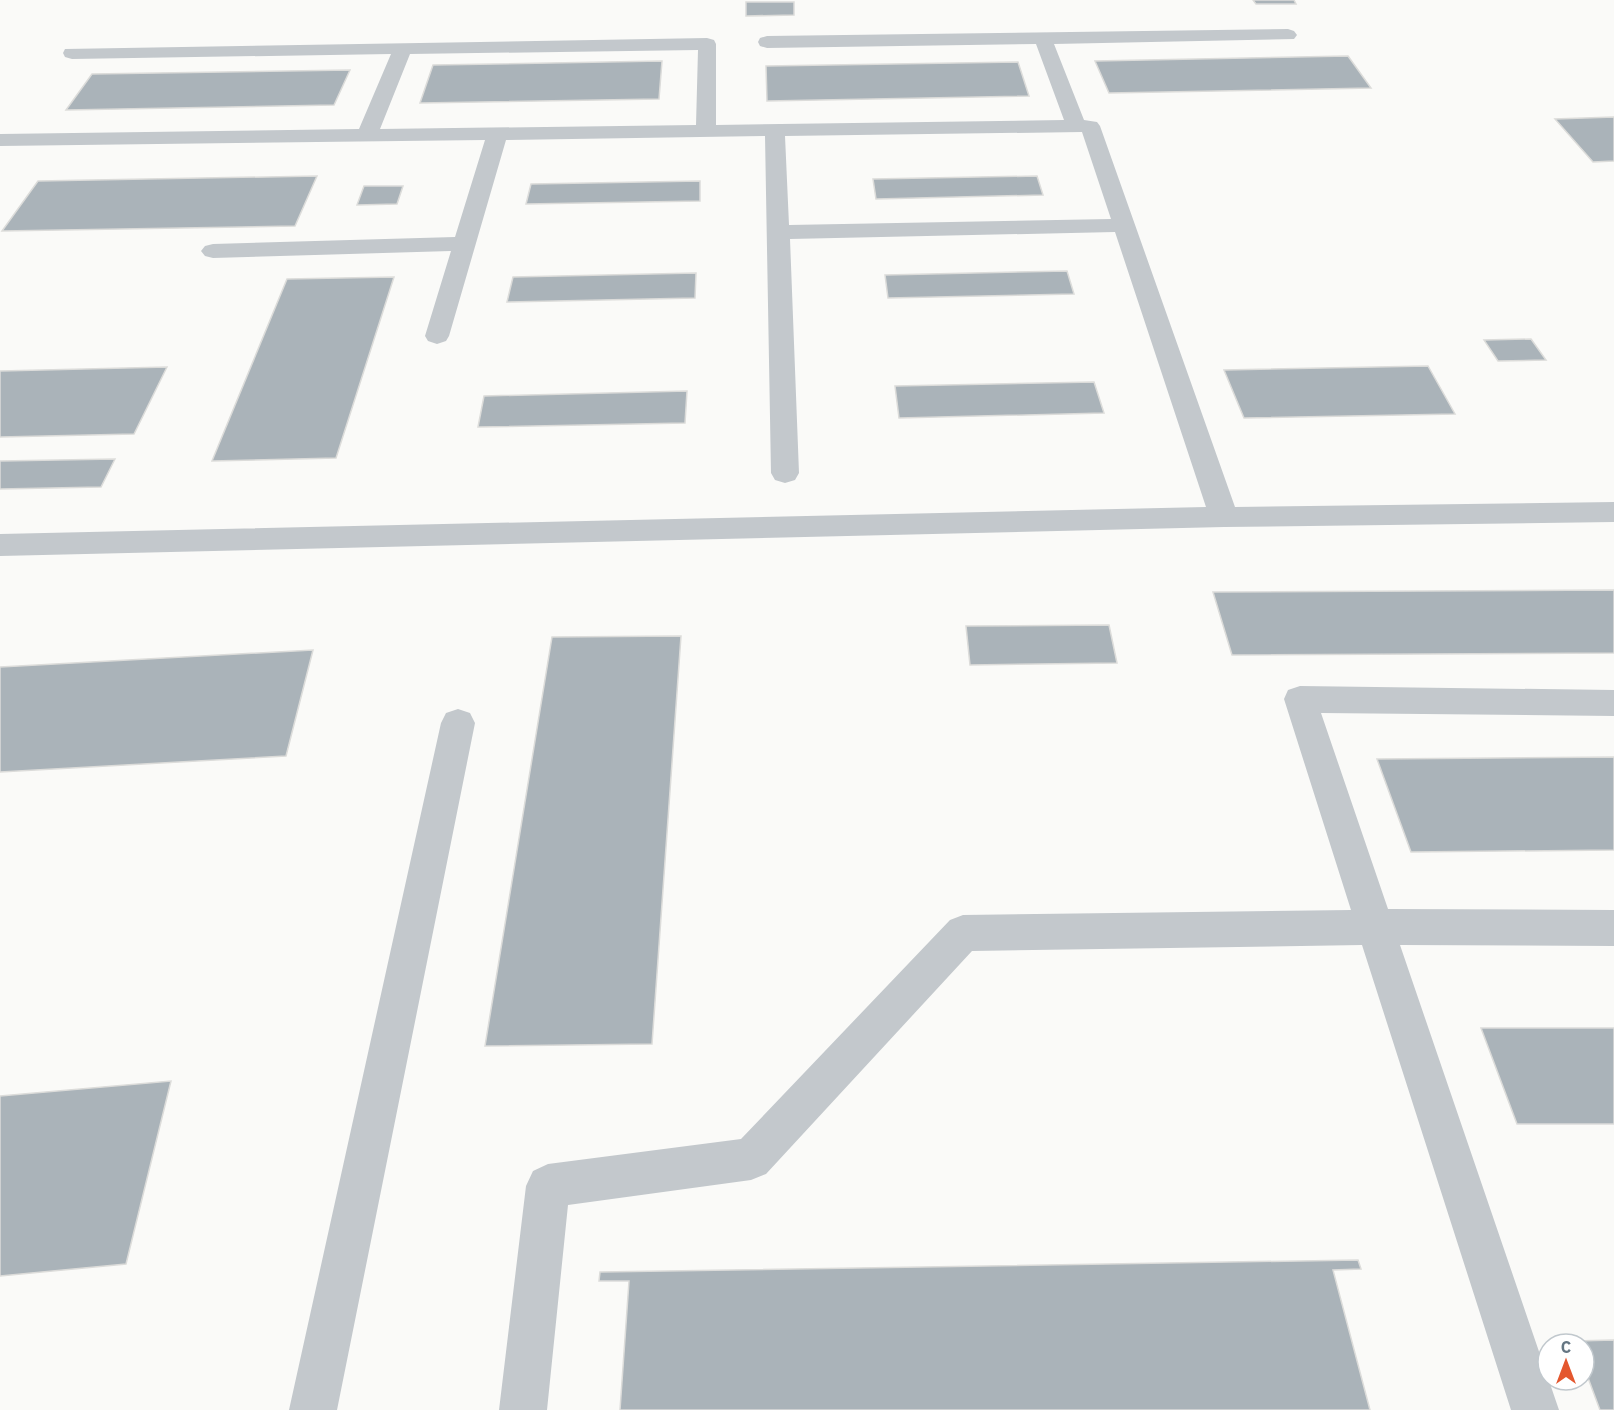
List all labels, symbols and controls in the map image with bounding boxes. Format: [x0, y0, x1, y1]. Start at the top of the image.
north arrow [1536, 1332, 1596, 1392]
text: С [1561, 1337, 1571, 1357]

